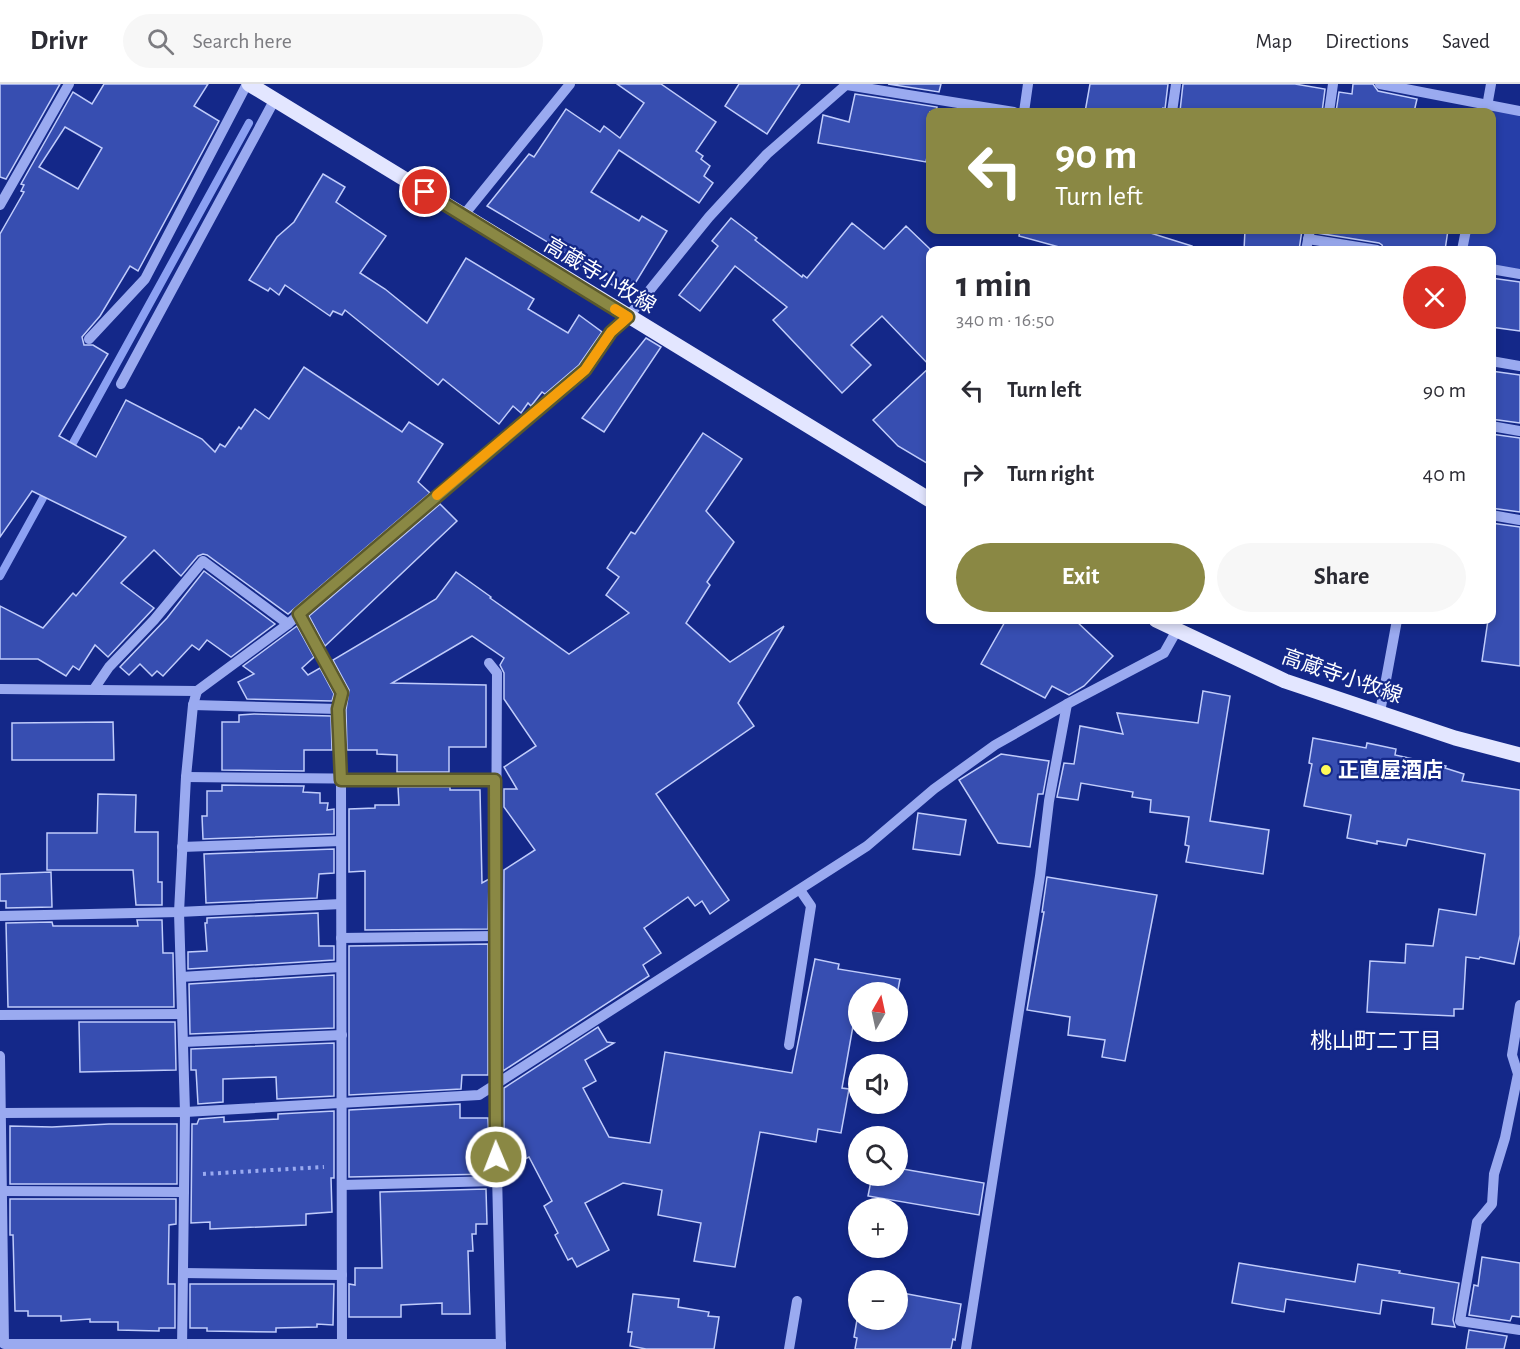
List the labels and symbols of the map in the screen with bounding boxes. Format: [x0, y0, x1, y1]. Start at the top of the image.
pin [399, 166, 450, 217]
street label: 高蔵寺小牧線 [540, 233, 660, 317]
street label: 高蔵寺小牧線 [1279, 645, 1405, 707]
place label: 正直屋酒店 [1338, 758, 1443, 781]
marker: 正直屋酒店 [1319, 763, 1333, 777]
north arrow [848, 982, 908, 1042]
district label: 桃山町二丁目 [1310, 1029, 1442, 1052]
position arrow [464, 1125, 528, 1189]

